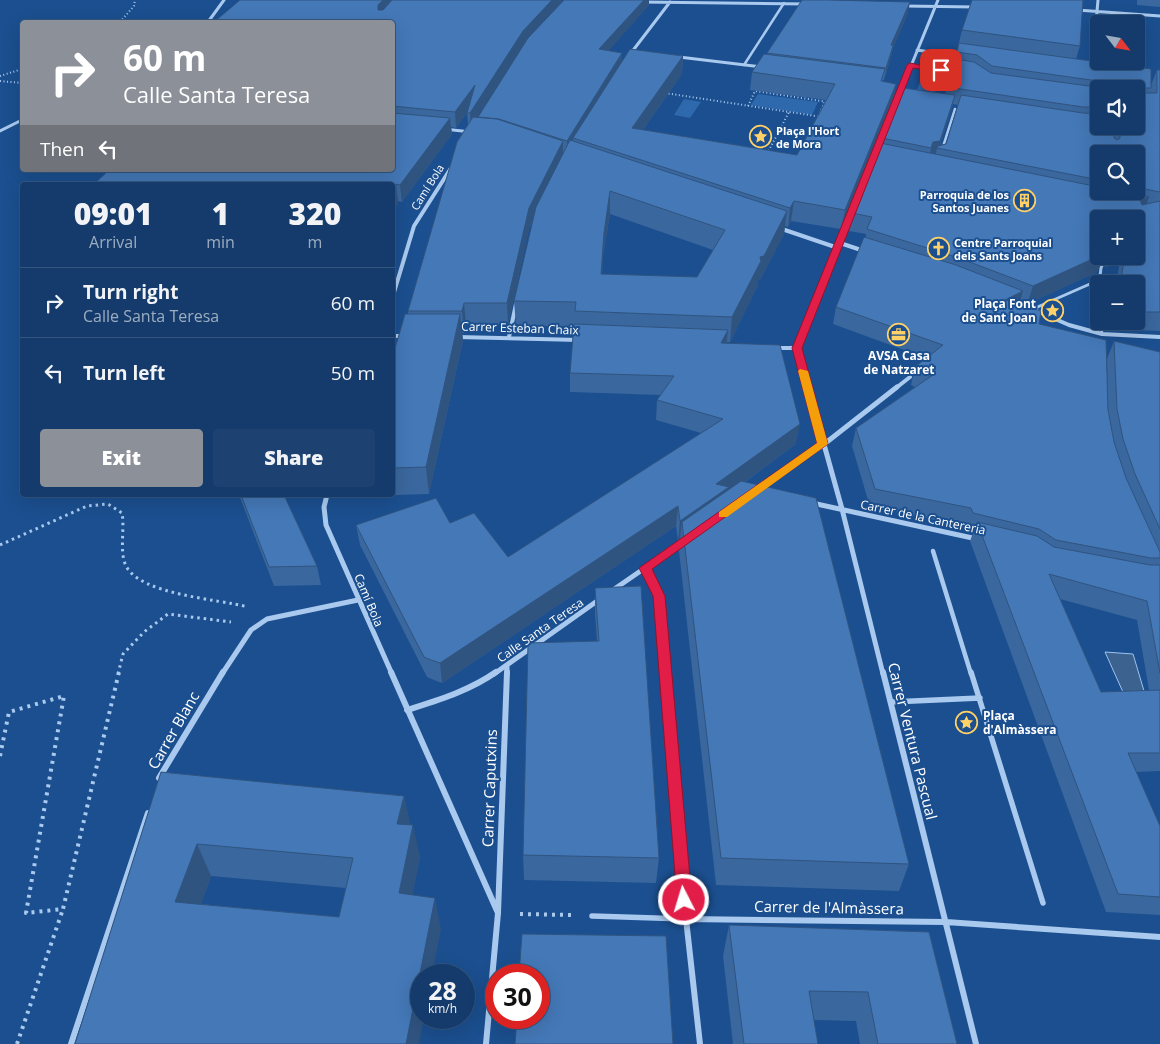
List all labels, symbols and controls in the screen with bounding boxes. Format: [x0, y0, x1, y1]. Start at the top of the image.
north arrow [1090, 15, 1145, 70]
map controls [1090, 15, 1145, 330]
text: 60 m [123, 34, 206, 81]
icon: right [40, 40, 105, 105]
pin [920, 49, 962, 91]
icon: arrive [927, 56, 955, 84]
text: Calle Santa Teresa [123, 79, 310, 109]
button: sound [1090, 80, 1145, 135]
place label: Plaça l'Hort de Mora [776, 123, 840, 151]
place icon: Plaça l'Hort de Mora [748, 124, 772, 148]
icon: left [94, 135, 122, 163]
text: Then [40, 136, 84, 162]
button: search [1090, 145, 1145, 200]
street label: Camí Bola [407, 161, 447, 213]
place label: Parroquia de los Santos Juanes [920, 187, 1010, 215]
building icon: Parroquia de los Santos Juanes [1013, 188, 1037, 212]
text: 09:01 [74, 193, 153, 234]
text: 1 [212, 193, 229, 234]
text: 320 [289, 193, 341, 234]
button: + [1090, 210, 1145, 265]
text: Arrival [89, 231, 137, 253]
text: min [206, 231, 235, 253]
text: m [308, 231, 322, 253]
place label: Centre Parroquial dels Sants Joans [954, 235, 1052, 263]
church icon: Centre Parroquial dels Sants Joans [926, 236, 950, 260]
button: − [1090, 275, 1145, 330]
text: Turn right [83, 279, 178, 305]
icon: right [40, 289, 68, 317]
text: 60 m [331, 290, 375, 316]
place label: Plaça Font de Sant Joan [962, 295, 1036, 326]
place icon: Plaça Font de Sant Joan [1040, 298, 1064, 322]
text: Calle Santa Teresa [83, 305, 219, 327]
street label: Carrer Esteban Chaix [461, 317, 580, 339]
office icon: AVSA Casa de Natzaret [887, 322, 911, 346]
place label: AVSA Casa de Natzaret [864, 347, 934, 378]
icon: left [40, 359, 68, 387]
text: Turn left [83, 360, 165, 386]
text: 50 m [331, 360, 375, 386]
button: Exit [40, 429, 203, 487]
button: Share [213, 429, 375, 487]
street label: Carrer de la Cantereria [859, 495, 987, 539]
street label: Camí Bola [350, 571, 388, 629]
street label: Calle Santa Teresa [493, 594, 587, 666]
street label: Carrer Ventura Pascual [884, 660, 942, 822]
street label: Carrer Blanc [143, 687, 203, 773]
place label: Plaça d'Almàssera [983, 707, 1056, 738]
place icon: Plaça d'Almàssera [955, 710, 979, 734]
street label: Carrer Caputxins [477, 729, 501, 847]
position arrow [657, 873, 709, 925]
street label: Carrer de l'Almàssera [754, 896, 904, 918]
speed limit sign: 30 [485, 964, 550, 1029]
text: 28 [428, 973, 457, 1007]
text: km/h [428, 1000, 457, 1017]

